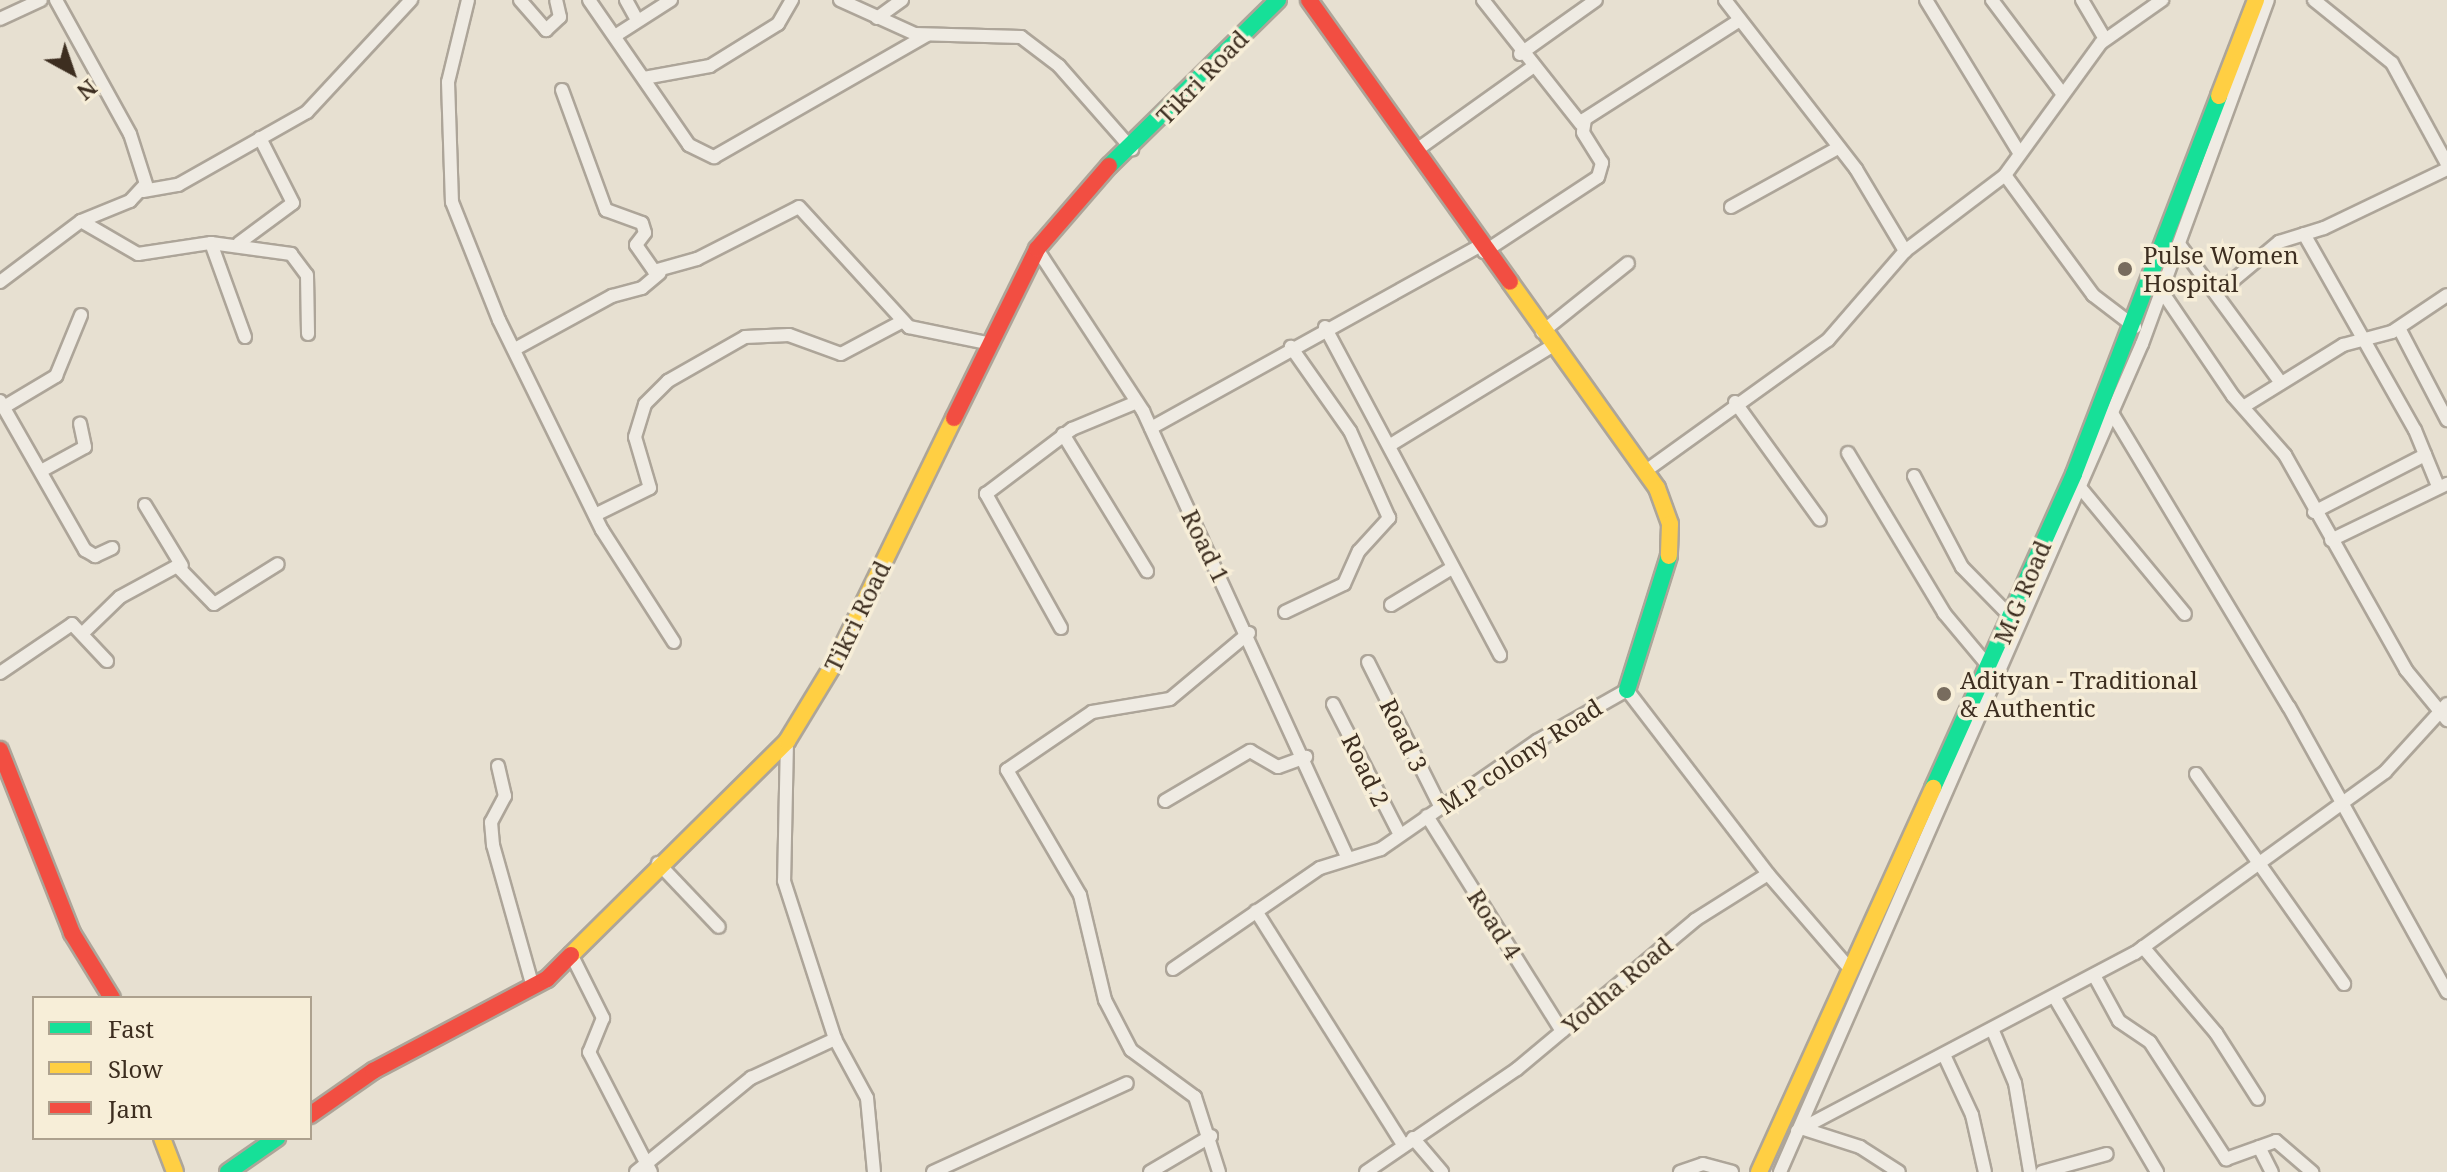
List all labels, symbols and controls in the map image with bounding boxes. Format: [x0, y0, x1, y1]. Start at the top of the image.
street label: Tikri Road [1150, 24, 1254, 130]
north arrow [32, 32, 112, 112]
text: N [71, 73, 104, 107]
place label: Pulse Women Hospital [2143, 241, 2299, 297]
marker: Pulse Women Hospital [2114, 258, 2136, 280]
street label: Road 1 [1176, 505, 1236, 587]
street label: M.G Road [1987, 536, 2057, 648]
street label: Tikri Road [818, 556, 896, 676]
place label: Adityan - Traditional & Authentic [1960, 666, 2198, 722]
marker: Adityan - Traditional & Authentic [1935, 685, 1953, 703]
street label: M.P colony Road [1433, 693, 1607, 819]
street label: Road 3 [1374, 694, 1434, 776]
street label: Road 2 [1336, 729, 1396, 811]
street label: Road 4 [1462, 884, 1528, 964]
street label: Yodha Road [1556, 931, 1678, 1039]
legend [32, 996, 312, 1140]
text: Fast [108, 1012, 154, 1045]
text: Slow [108, 1052, 163, 1085]
text: Jam [108, 1092, 153, 1125]

